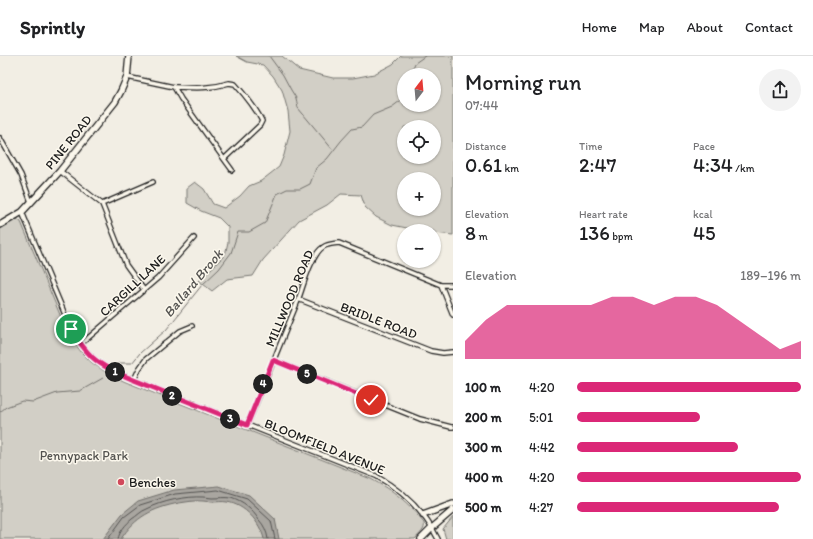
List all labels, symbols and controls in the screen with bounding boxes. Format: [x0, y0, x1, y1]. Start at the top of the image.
text: Sprintly [20, 16, 85, 39]
text: Home [582, 19, 617, 36]
text: Map [639, 19, 665, 36]
text: About [687, 19, 723, 36]
text: Contact [745, 19, 793, 36]
north arrow [397, 68, 441, 112]
map controls [397, 68, 441, 268]
text: Morning run [465, 69, 581, 96]
button: share [759, 69, 801, 111]
text: 07:44 [465, 98, 498, 113]
street label: PINE ROAD [42, 112, 95, 173]
button: locate [397, 120, 441, 164]
text: Distance [465, 140, 506, 153]
text: Time [579, 140, 602, 153]
text: Pace [693, 140, 715, 153]
text: 0.61 [465, 153, 502, 177]
text: 2:47 [579, 153, 616, 177]
text: 4:34 [693, 153, 733, 177]
text: km [502, 162, 519, 175]
text: /km [733, 162, 755, 175]
button: + [397, 172, 441, 216]
text: Elevation [465, 208, 509, 221]
text: Heart rate [579, 208, 628, 221]
text: kcal [693, 208, 713, 221]
text: 8 [465, 221, 476, 245]
text: 136 [579, 221, 610, 245]
text: 45 [693, 221, 716, 245]
button: − [397, 224, 441, 268]
text: m [476, 230, 488, 243]
text: bpm [610, 230, 633, 243]
water label: Ballard Brook [160, 245, 227, 321]
street label: MILLWOOD ROAD [262, 247, 317, 349]
street label: CARGILL LANE [97, 251, 168, 319]
text: Elevation [465, 268, 517, 283]
text: 189–196 m [740, 268, 801, 283]
street label: BRIDLE ROAD [338, 299, 420, 342]
pin [54, 312, 88, 346]
icon: arrive [60, 318, 82, 340]
pin: 1 [105, 362, 125, 382]
pin: 5 [297, 364, 317, 384]
text: 1 [112, 365, 118, 378]
text: 5 [304, 367, 310, 380]
pin: 4 [253, 374, 273, 394]
text: 4 [260, 377, 266, 390]
text: 100 m [465, 380, 501, 395]
text: 4:20 [529, 380, 555, 395]
pin [354, 383, 388, 417]
pin: 2 [162, 386, 182, 406]
text: 2 [169, 389, 175, 402]
icon: check [360, 389, 382, 411]
pin: 3 [220, 409, 240, 429]
text: 200 m [465, 410, 502, 425]
text: 5:01 [529, 410, 553, 425]
text: 3 [227, 412, 233, 425]
street label: BLOOMFIELD AVENUE [262, 415, 387, 477]
text: 300 m [465, 440, 502, 455]
text: 4:42 [529, 440, 555, 455]
park label: Pennypack Park [40, 448, 129, 463]
text: 400 m [465, 470, 503, 485]
text: 4:20 [529, 470, 555, 485]
place label: Benches [129, 475, 176, 490]
marker: Benches [116, 477, 126, 487]
text: 500 m [465, 500, 502, 515]
text: 4:27 [529, 500, 553, 515]

